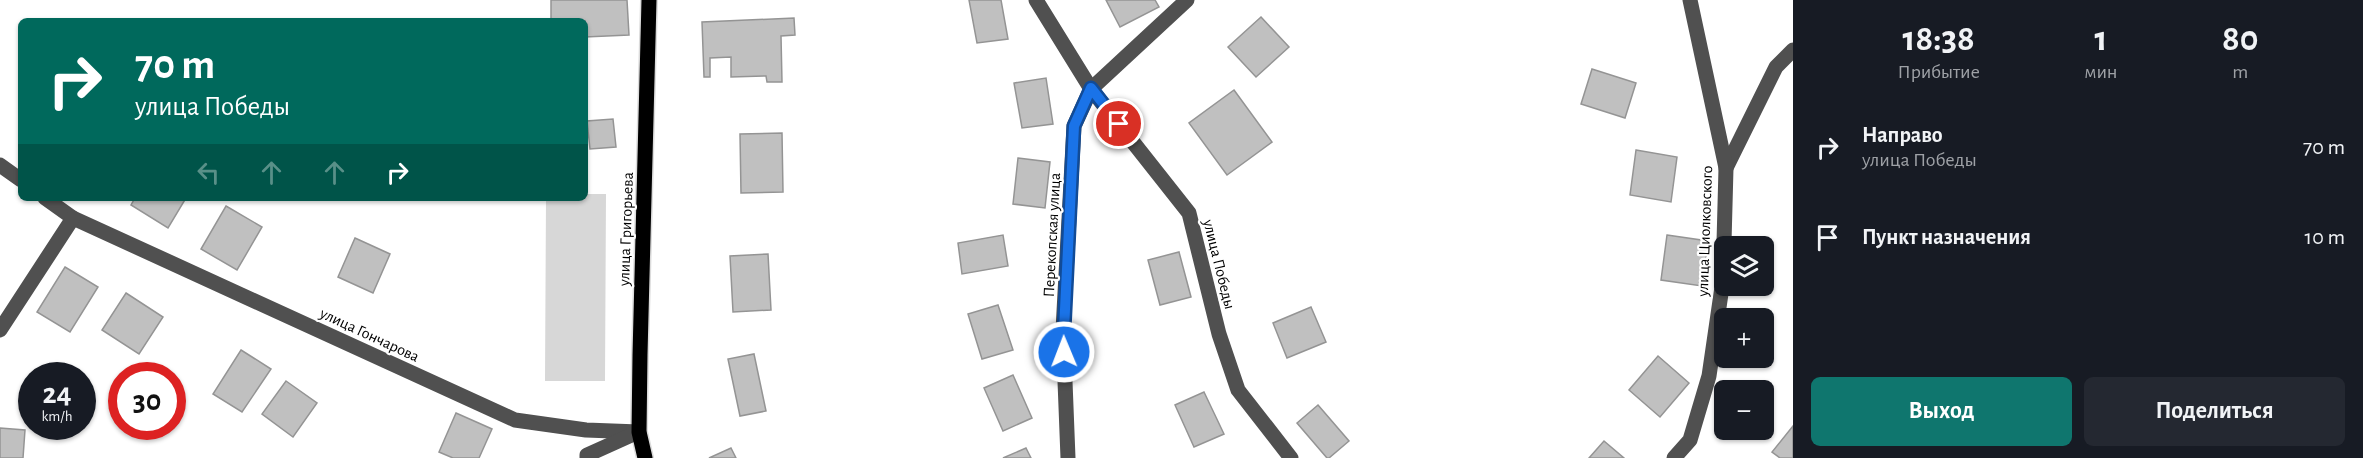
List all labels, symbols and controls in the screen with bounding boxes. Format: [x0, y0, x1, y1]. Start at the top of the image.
text: 18:38 [1903, 21, 1975, 57]
text: 1 [2094, 21, 2107, 57]
text: 80 [2222, 21, 2259, 57]
icon: right [36, 42, 114, 120]
text: 70 m [135, 44, 215, 86]
text: Прибытие [1897, 62, 1980, 82]
text: мин [2084, 62, 2118, 82]
text: m [2232, 62, 2248, 82]
text: улица Победы [135, 93, 290, 120]
pin [1093, 98, 1144, 149]
icon: arrive [1102, 107, 1135, 140]
text: Направо [1862, 124, 1943, 146]
icon: right [1811, 131, 1844, 164]
text: 70 m [2303, 136, 2345, 158]
text: улица Победы [1862, 150, 1977, 170]
icon: left [192, 156, 225, 189]
icon: ahead [255, 156, 288, 189]
icon: ahead [318, 156, 351, 189]
icon: right [381, 156, 414, 189]
street label: улица Циолковского [1695, 165, 1716, 298]
street label: улица Григорьева [616, 172, 637, 287]
street label: Перекопская улица [1041, 172, 1064, 298]
street label: улица Победы [1199, 217, 1238, 311]
icon: arrive [1811, 221, 1844, 254]
text: Пункт назначения [1862, 226, 2031, 248]
text: 10 m [2305, 226, 2345, 248]
map controls [1714, 236, 1774, 440]
button: layers [1714, 236, 1774, 296]
street label: улица Гончарова [316, 305, 422, 366]
button: + [1714, 308, 1774, 368]
position arrow [1032, 320, 1096, 384]
speed limit sign: 30 [108, 362, 186, 440]
button: Выход [1811, 377, 2072, 446]
button: Поделиться [2084, 377, 2345, 446]
text: 24 [42, 379, 72, 409]
button: − [1714, 380, 1774, 440]
text: km/h [42, 409, 72, 424]

